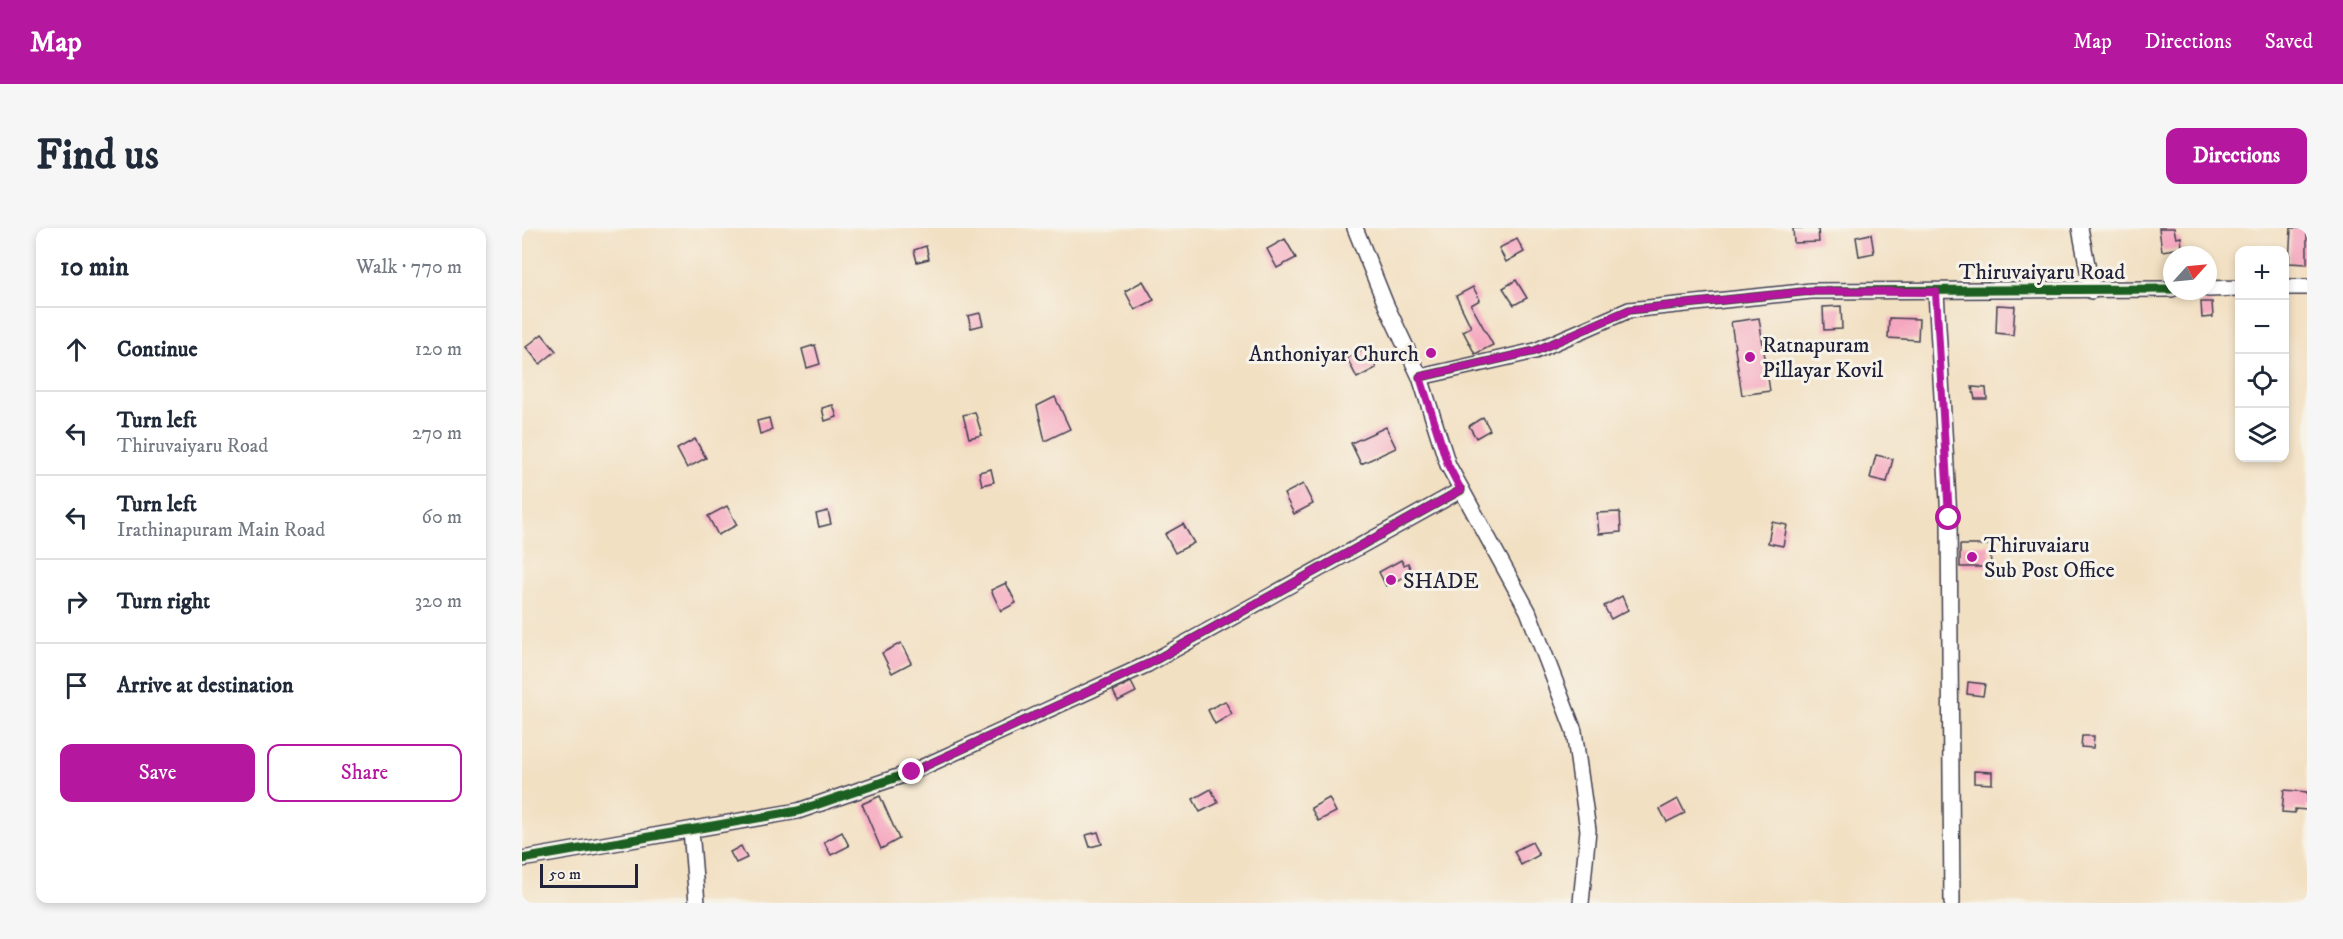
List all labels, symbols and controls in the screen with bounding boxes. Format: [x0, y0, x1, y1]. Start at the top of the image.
text: Map [30, 25, 82, 60]
text: Map [2073, 29, 2112, 55]
text: Directions [2145, 29, 2232, 55]
text: Saved [2265, 29, 2313, 55]
button: Directions [2166, 128, 2307, 184]
text: Find us [36, 130, 159, 182]
north arrow [2163, 246, 2217, 300]
map controls [2235, 246, 2289, 462]
button: + [2235, 246, 2289, 300]
text: 10 min [60, 251, 129, 284]
text: Walk · 770 m [356, 255, 462, 280]
street label: Thiruvaiyaru Road [1959, 259, 2125, 286]
button: − [2235, 300, 2289, 354]
place label: Ratnapuram Pillayar Kovil [1762, 332, 1884, 384]
icon: ahead [60, 333, 93, 366]
text: Continue [117, 336, 198, 363]
text: 120 m [415, 337, 462, 362]
place label: Anthoniyar Church [1249, 341, 1419, 368]
marker: Anthoniyar Church [1424, 346, 1438, 360]
marker: Ratnapuram Pillayar Kovil [1743, 350, 1757, 364]
button: locate [2235, 354, 2289, 408]
text: Turn left [117, 407, 197, 434]
button: layers [2235, 408, 2289, 462]
icon: left [60, 417, 93, 450]
text: 270 m [412, 421, 462, 446]
text: Thiruvaiyaru Road [117, 434, 268, 459]
text: Turn left [117, 491, 197, 518]
icon: left [60, 501, 93, 534]
route start [1935, 504, 1961, 530]
text: 60 m [422, 505, 462, 530]
text: Irathinapuram Main Road [117, 518, 325, 543]
place label: Thiruvaiaru Sub Post Office [1984, 532, 2115, 584]
marker: Thiruvaiaru Sub Post Office [1965, 550, 1979, 564]
place label: SHADE [1403, 568, 1479, 595]
marker: SHADE [1384, 573, 1398, 587]
icon: right [60, 585, 93, 618]
text: Turn right [117, 588, 210, 615]
text: 320 m [415, 589, 462, 614]
icon: arrive [60, 669, 93, 702]
text: Arrive at destination [117, 672, 294, 699]
button: Save [60, 744, 255, 802]
button: Share [267, 744, 462, 802]
route end [898, 758, 924, 784]
scale bar [540, 861, 638, 888]
text: 50 m [549, 864, 581, 884]

